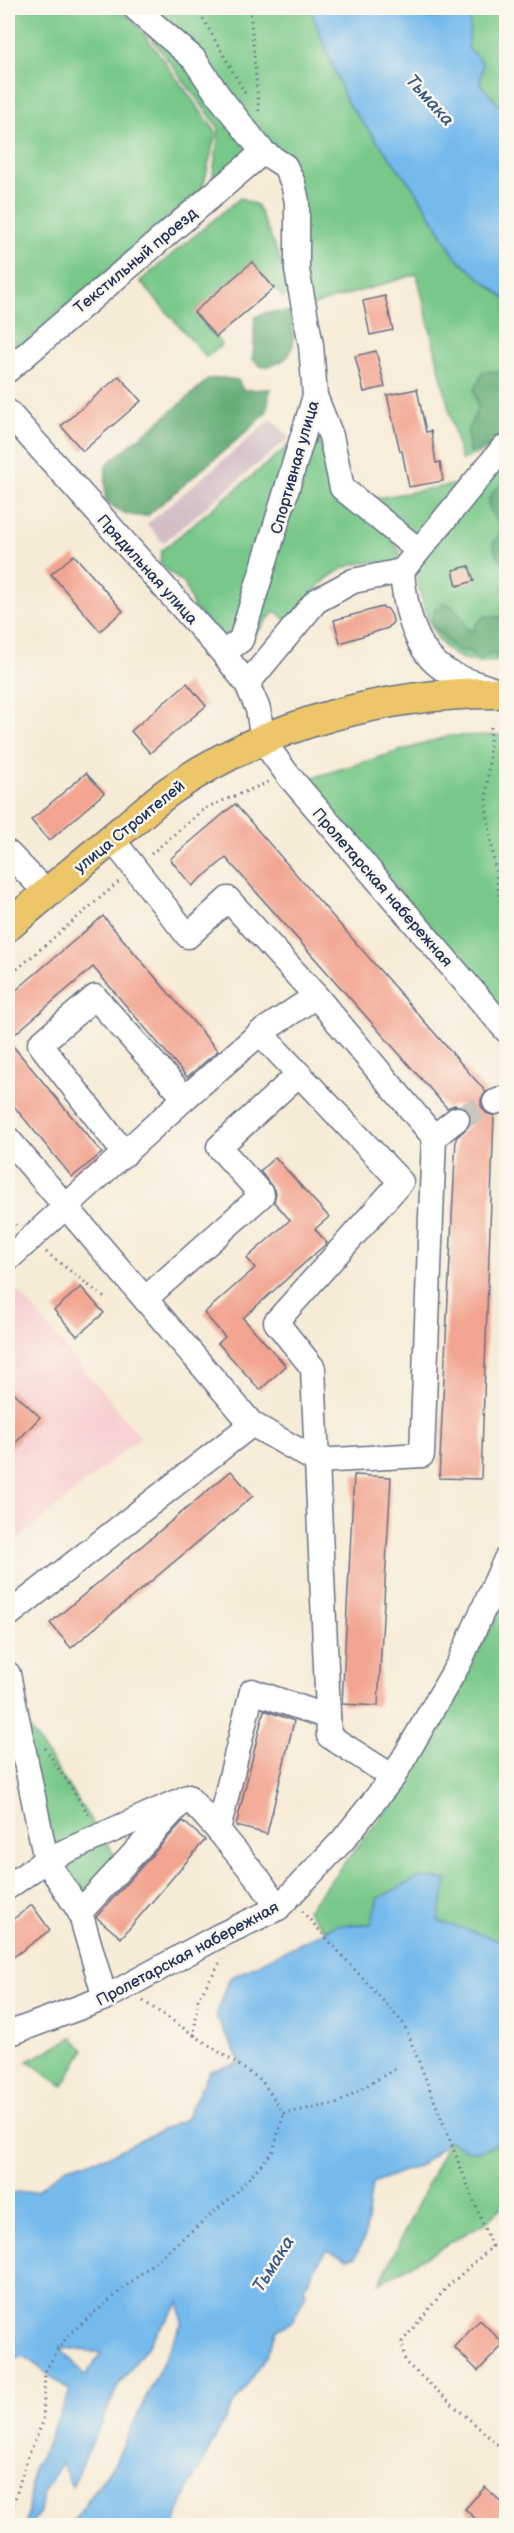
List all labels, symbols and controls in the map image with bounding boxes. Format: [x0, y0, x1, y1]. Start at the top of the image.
water label: Тьмака [401, 70, 458, 130]
street label: Текстильный проезд [71, 204, 202, 318]
street label: Спортивная улица [267, 398, 324, 536]
street label: Прядильная улица [92, 511, 202, 629]
street label: улица Строителей [71, 777, 189, 878]
street label: Пролетарская набережная [308, 805, 456, 971]
street label: Пролетарская набережная [93, 1898, 282, 2011]
water label: Тьмака [248, 2232, 299, 2296]

